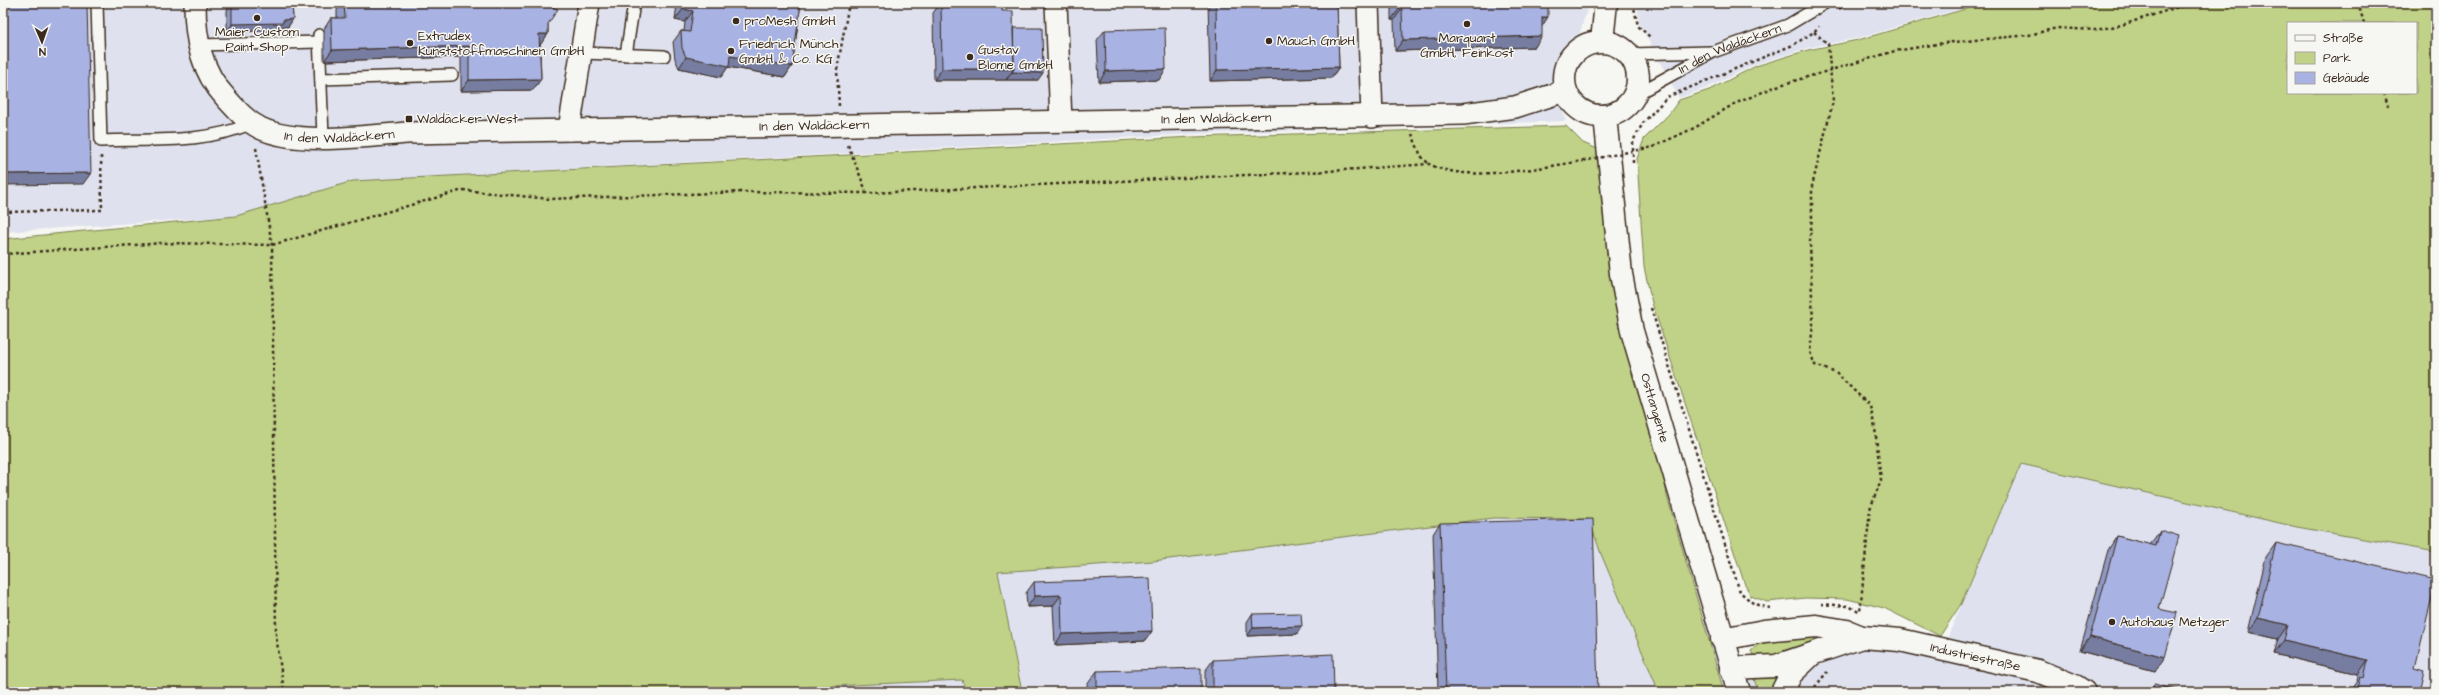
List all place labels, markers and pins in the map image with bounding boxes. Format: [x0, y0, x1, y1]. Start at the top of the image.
place label: proMesh GmbH [744, 12, 836, 30]
marker: Maier Custom Paint Shop [252, 13, 262, 23]
marker: proMesh GmbH [731, 16, 741, 26]
marker: Marquart GmbH, Feinkost [1462, 19, 1472, 29]
place label: Maier Custom Paint Shop [215, 23, 300, 56]
place label: Extrudex Kunststoffmaschinen GmbH [418, 27, 585, 60]
place label: Marquart GmbH, Feinkost [1420, 29, 1514, 62]
place label: Mauch GmbH [1277, 32, 1355, 50]
place label: Friedrich Münch GmbH & Co. KG [739, 35, 839, 68]
marker: Mauch GmbH [1264, 36, 1274, 46]
marker: Extrudex Kunststoffmaschinen GmbH [405, 38, 415, 48]
place label: Gustav Blome GmbH [978, 41, 1053, 74]
marker: Friedrich Münch GmbH & Co. KG [726, 46, 736, 56]
marker: Gustav Blome GmbH [965, 52, 975, 62]
place label: Waldäcker West [417, 110, 519, 128]
marker: Waldäcker West [404, 114, 414, 124]
place label: Autohaus Metzger [2120, 613, 2229, 632]
marker: Autohaus Metzger [2107, 617, 2117, 627]

